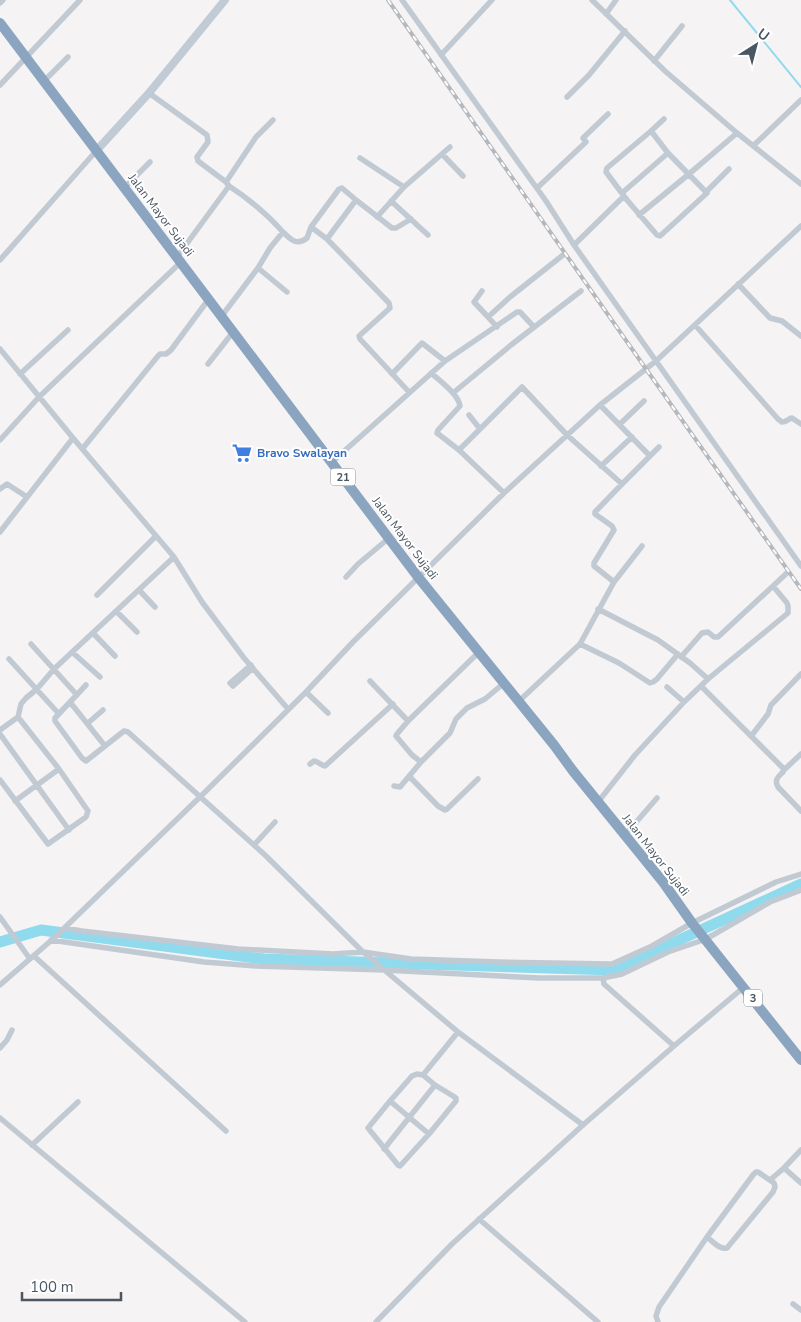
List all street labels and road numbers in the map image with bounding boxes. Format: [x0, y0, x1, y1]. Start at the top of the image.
street label: Jalan Mayor Sujadi [124, 170, 197, 260]
road number: 21 [330, 468, 356, 486]
street label: Jalan Mayor Sujadi [368, 493, 441, 583]
street label: Jalan Mayor Sujadi [618, 810, 693, 899]
road number: 3 [744, 990, 762, 1006]

